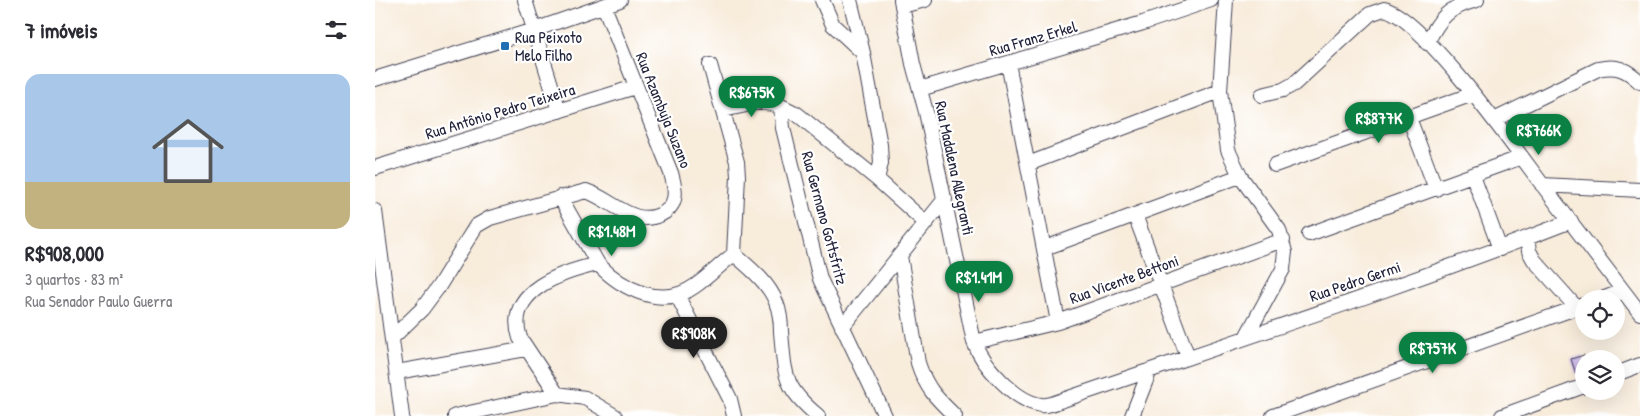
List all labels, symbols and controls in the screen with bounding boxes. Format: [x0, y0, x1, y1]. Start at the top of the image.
street label: Rua Franz Erkel [987, 15, 1080, 61]
text: 7 imóveis [25, 16, 97, 45]
icon: filters [322, 16, 350, 44]
place label: Rua Peixoto Melo Filho [515, 26, 582, 66]
marker: Rua Peixoto Melo Filho [499, 40, 511, 52]
street label: Rua Azambuja Suzano [631, 49, 697, 171]
pin: R$675K [711, 76, 793, 118]
street label: Rua Antônio Pedro Teixeira [423, 78, 577, 144]
text: R$675K [730, 81, 774, 103]
street label: Rua Madalena Allegranti [930, 99, 980, 237]
pin: R$877K [1338, 102, 1420, 144]
icon: home [143, 106, 233, 196]
text: R$877K [1356, 107, 1402, 129]
pin: R$766K [1498, 114, 1580, 156]
text: R$766K [1517, 119, 1561, 141]
street label: Rua Germano Gottsfritz [797, 149, 853, 287]
pin: R$1.48M [566, 214, 658, 257]
text: R$1.48M [588, 220, 636, 242]
text: R$908,000 [25, 239, 104, 268]
street label: Rua Vicente Bettoni [1067, 249, 1181, 309]
street label: Rua Pedro Germi [1307, 255, 1403, 307]
pin: R$1.41M [933, 260, 1025, 303]
text: R$1.41M [956, 266, 1002, 288]
text: 3 quartos · 83 m² [25, 268, 123, 290]
text: Rua Senador Paulo Guerra [25, 290, 172, 312]
map controls [1575, 290, 1625, 400]
button: locate [1575, 290, 1625, 340]
pin: R$908K [653, 316, 735, 359]
text: R$908K [672, 322, 716, 344]
pin: R$757K [1392, 332, 1474, 374]
text: R$757K [1410, 337, 1456, 359]
button: layers [1575, 350, 1625, 400]

